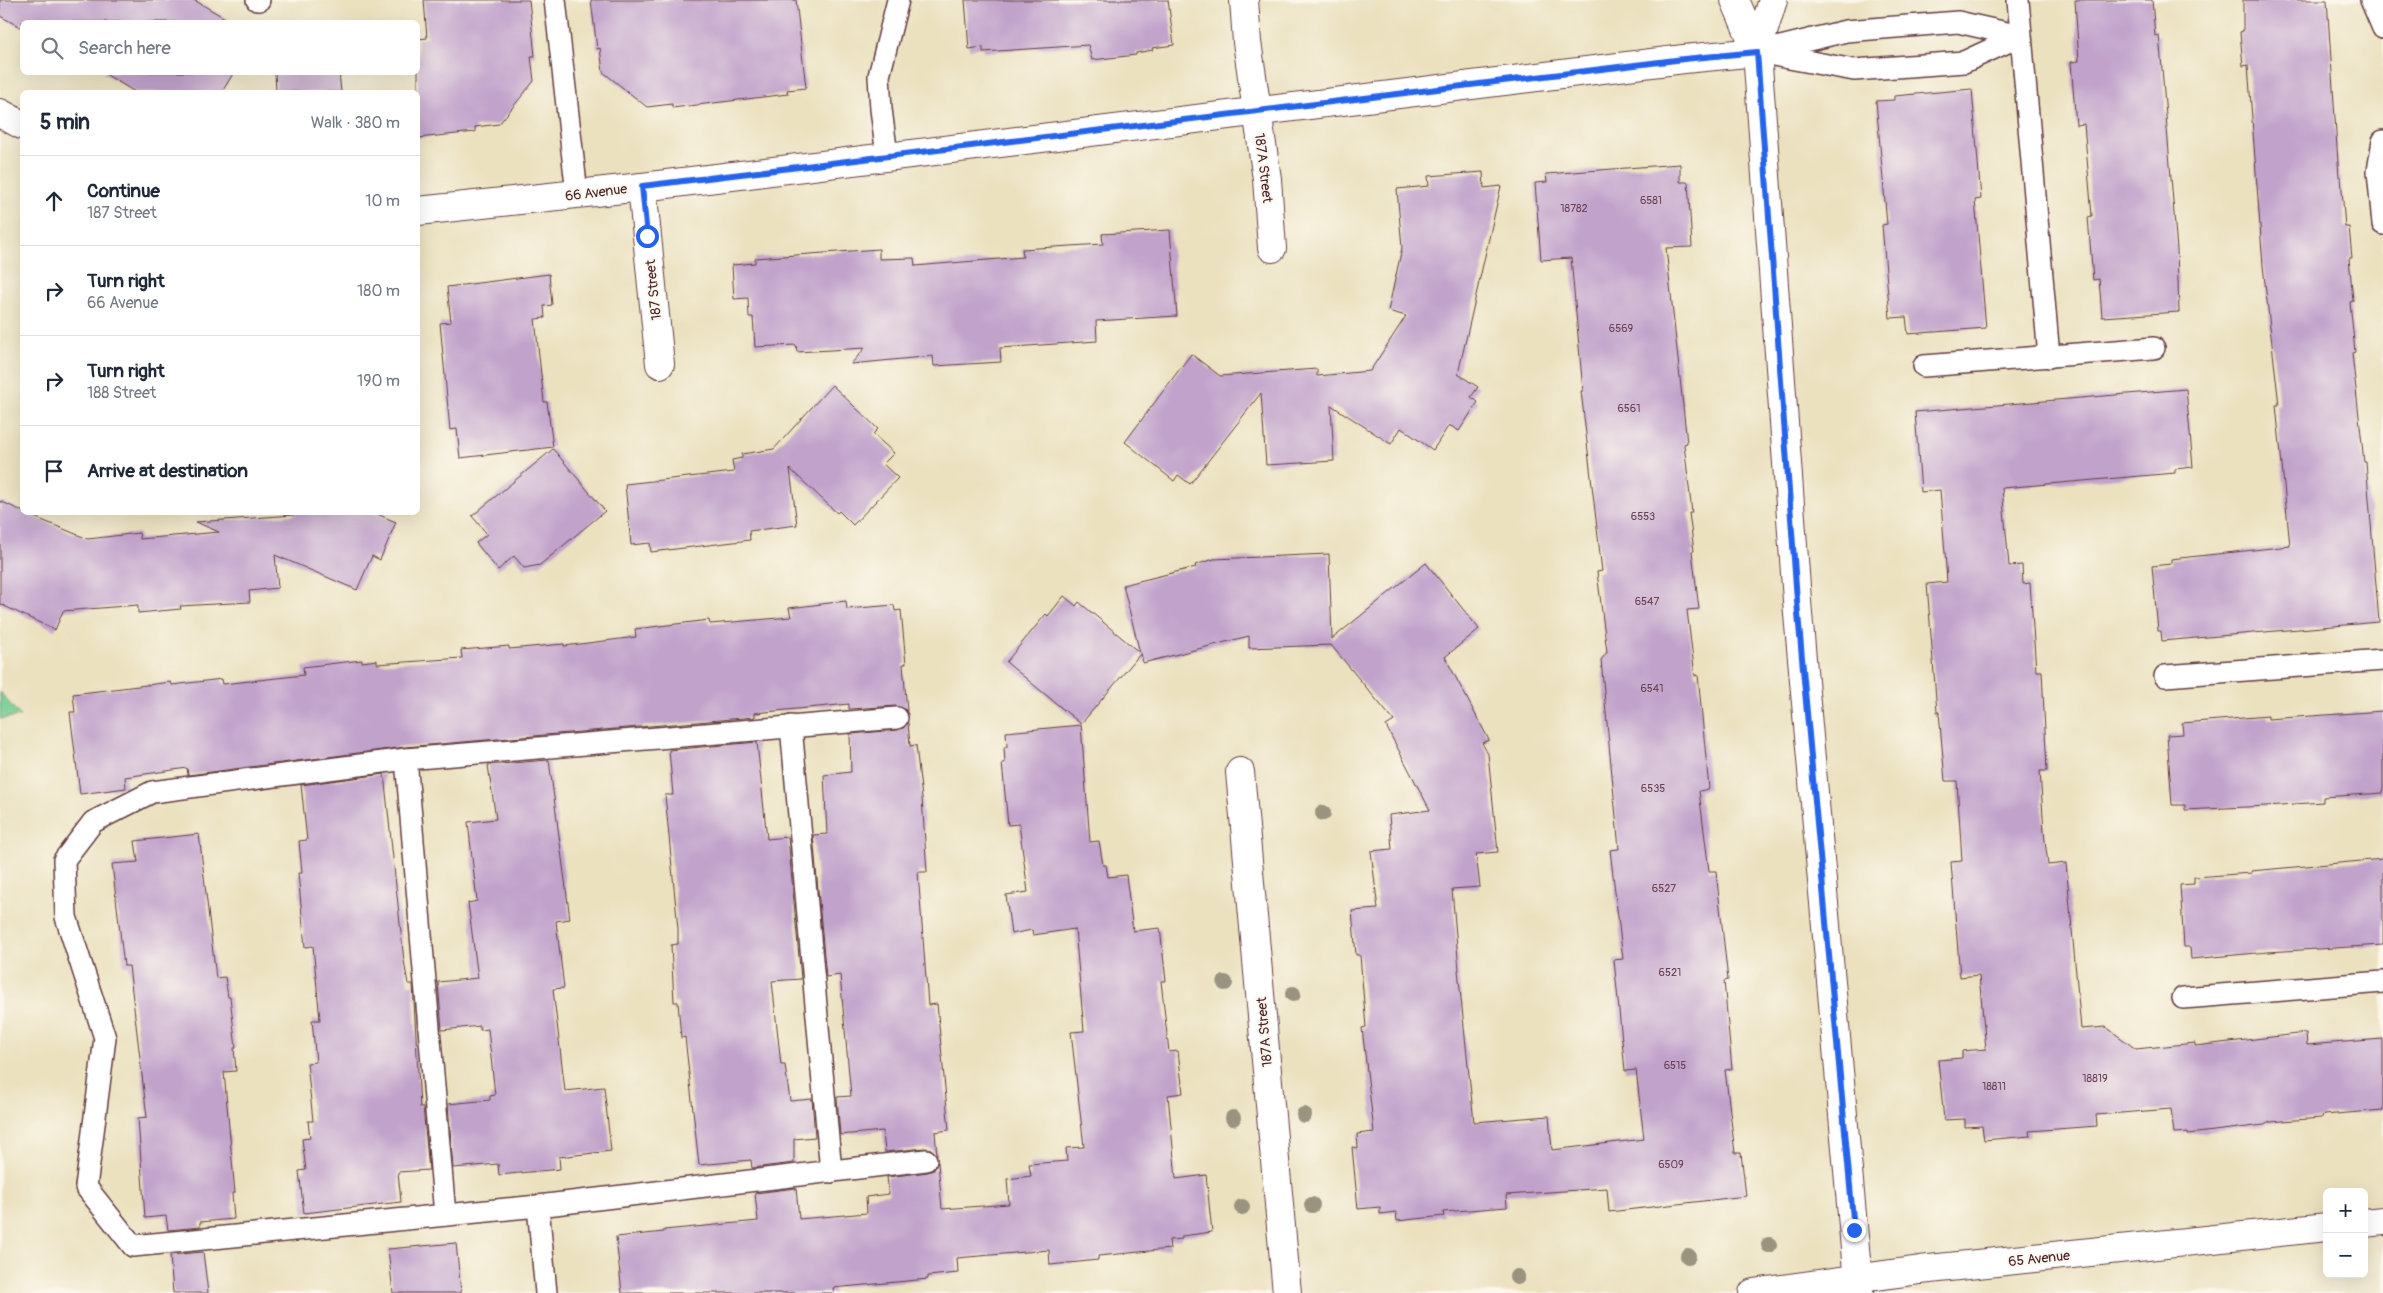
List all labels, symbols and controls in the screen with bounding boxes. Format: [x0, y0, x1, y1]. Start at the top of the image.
search box [20, 20, 420, 75]
icon: search [38, 34, 66, 62]
text: Search here [78, 36, 171, 60]
text: 5 min [40, 109, 90, 136]
text: Walk · 380 m [311, 113, 400, 133]
street label: 187A Street [1251, 132, 1276, 204]
text: Continue [87, 179, 160, 203]
street label: 66 Avenue [564, 180, 628, 205]
icon: ahead [40, 187, 68, 215]
text: 10 m [365, 191, 400, 211]
house number: 6581 [1640, 194, 1662, 207]
house number: 18782 [1560, 202, 1588, 215]
text: 187 Street [87, 203, 157, 223]
route start [636, 225, 659, 248]
street label: 187 Street [642, 258, 665, 321]
text: Turn right [87, 269, 165, 293]
icon: right [40, 277, 68, 305]
text: 180 m [357, 281, 400, 301]
text: 66 Avenue [87, 293, 158, 313]
house number: 6569 [1609, 322, 1634, 335]
text: Turn right [87, 359, 165, 383]
icon: right [40, 367, 68, 395]
text: 190 m [357, 371, 400, 391]
text: 188 Street [87, 383, 156, 403]
house number: 6561 [1617, 402, 1641, 415]
icon: arrive [40, 457, 68, 485]
text: Arrive at destination [87, 459, 248, 483]
house number: 6553 [1631, 510, 1655, 523]
house number: 6547 [1635, 595, 1659, 608]
house number: 6541 [1640, 682, 1664, 695]
house number: 6535 [1641, 782, 1665, 795]
house number: 6527 [1652, 882, 1676, 895]
house number: 6521 [1659, 966, 1681, 979]
street label: 187A Street [1253, 996, 1276, 1068]
house number: 6515 [1664, 1059, 1686, 1072]
house number: 18819 [2082, 1072, 2108, 1085]
house number: 18811 [1982, 1080, 2006, 1093]
house number: 6509 [1658, 1158, 1684, 1171]
map controls [2323, 1188, 2368, 1278]
button: + [2323, 1188, 2368, 1233]
route end [1843, 1219, 1866, 1242]
button: − [2323, 1233, 2368, 1278]
street label: 65 Avenue [2007, 1247, 2071, 1270]

